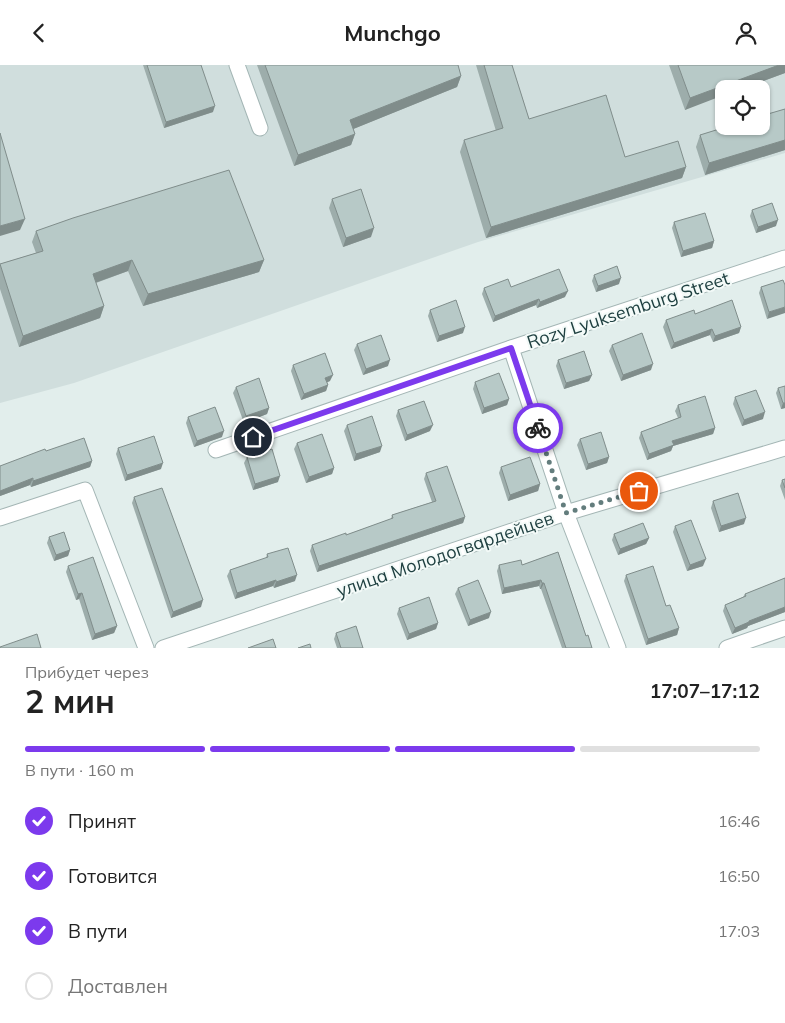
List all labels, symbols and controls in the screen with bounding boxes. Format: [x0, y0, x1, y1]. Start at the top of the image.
icon: back [25, 19, 53, 47]
text: Munchgo [344, 19, 441, 47]
icon: person [732, 19, 760, 47]
map controls [715, 80, 770, 135]
button: locate [715, 80, 770, 135]
street label: Rozy Lyuksemburg Street [524, 266, 732, 354]
courier [513, 403, 563, 453]
icon: bike [524, 414, 552, 442]
pin [232, 416, 274, 458]
icon: home [239, 423, 267, 451]
pin [618, 470, 660, 512]
icon: bag [625, 477, 653, 505]
street label: улица Молодогвардейцев [333, 506, 557, 602]
text: Прибудет через [25, 662, 149, 682]
text: 17:07–17:12 [650, 679, 760, 703]
text: 2 мин [25, 681, 115, 721]
text: В пути · 160 m [25, 760, 134, 780]
icon: check [25, 807, 53, 835]
text: Принят [68, 809, 136, 833]
text: 16:46 [718, 811, 760, 831]
icon: check [25, 862, 53, 890]
text: Готовится [68, 864, 158, 888]
text: 16:50 [718, 866, 760, 886]
icon: check [25, 917, 53, 945]
text: В пути [68, 919, 127, 943]
text: 17:03 [718, 921, 760, 941]
text: Доставлен [68, 974, 168, 998]

